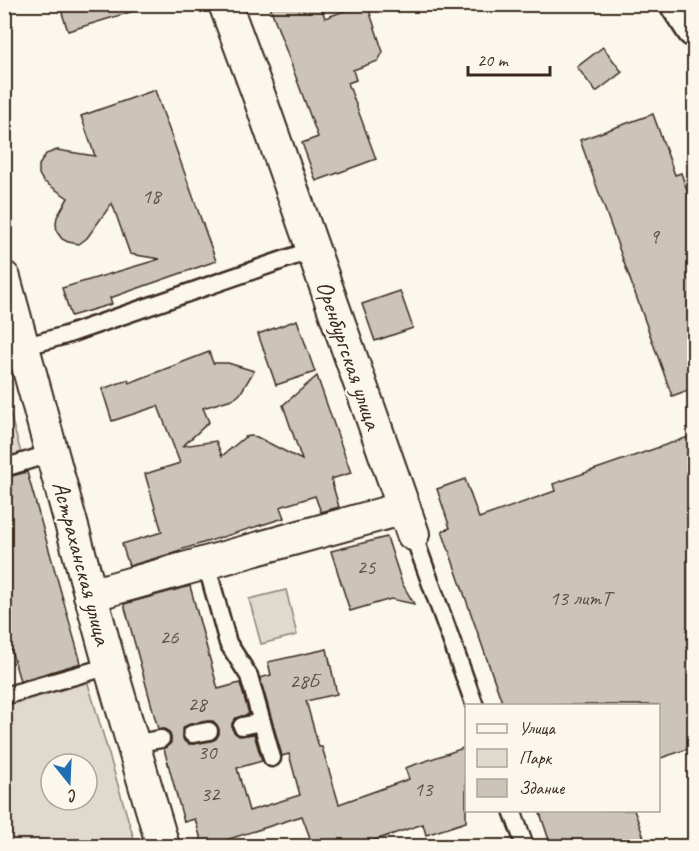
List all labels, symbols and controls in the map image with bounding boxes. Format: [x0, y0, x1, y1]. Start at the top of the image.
scale bar [468, 39, 550, 77]
text: 20 m [477, 49, 510, 71]
house number: 18 [142, 183, 163, 209]
house number: 9 [649, 223, 660, 249]
street label: Оренбургская улица [310, 277, 389, 435]
street label: Астраханская улица [46, 478, 119, 650]
house number: 25 [357, 554, 377, 580]
house number: 13 литТ [549, 585, 615, 611]
house number: 26 [160, 624, 179, 650]
house number: 28Б [289, 668, 322, 694]
house number: 28 [188, 691, 209, 717]
legend [465, 704, 660, 812]
text: Улица [519, 717, 556, 739]
house number: 30 [198, 739, 218, 765]
text: Парк [519, 747, 553, 769]
north arrow [39, 752, 99, 812]
house number: 13 [414, 776, 434, 802]
text: Здание [519, 777, 565, 799]
house number: 32 [201, 781, 221, 807]
text: С [64, 785, 80, 807]

